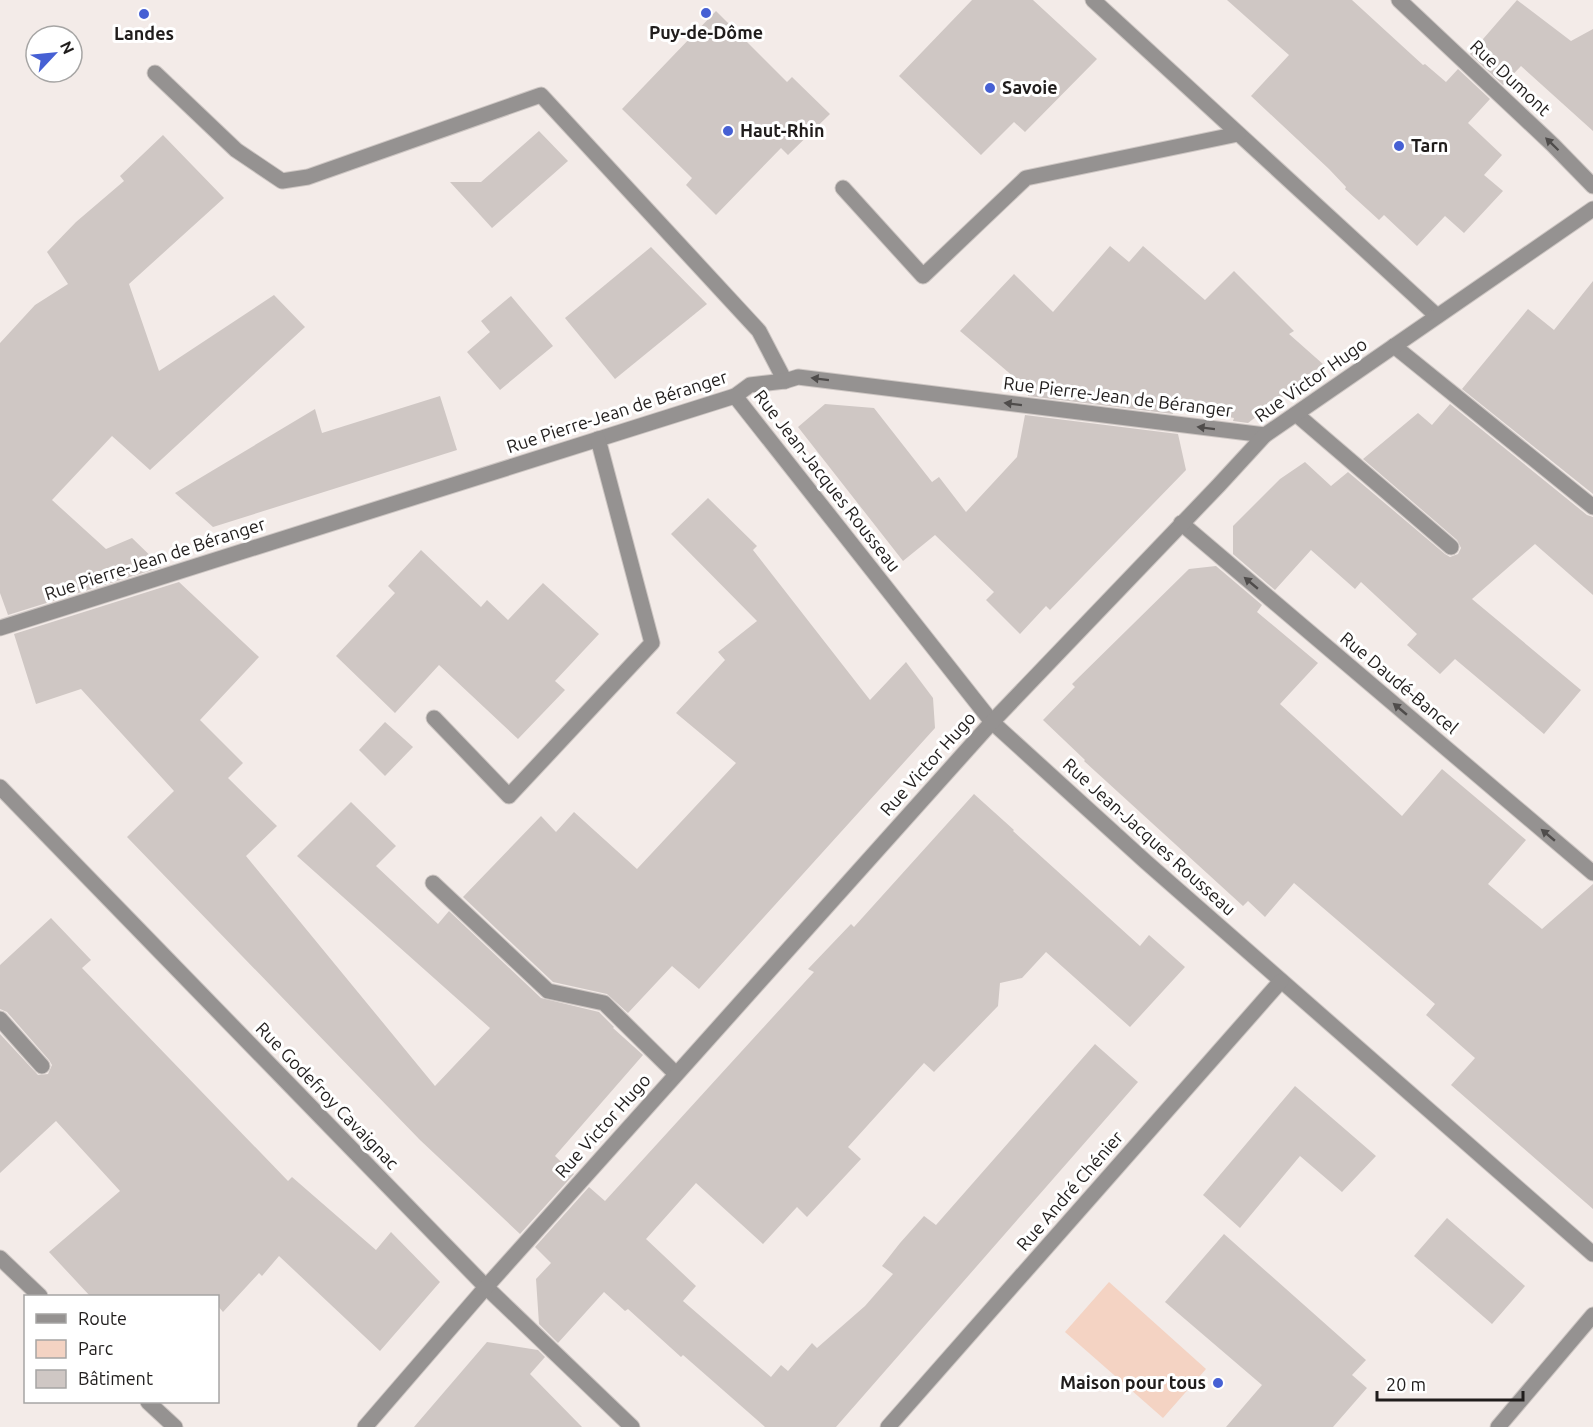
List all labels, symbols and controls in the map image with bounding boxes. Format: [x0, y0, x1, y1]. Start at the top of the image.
marker: Puy-de-Dôme [699, 6, 713, 20]
marker: Landes [137, 7, 151, 21]
place label: Puy-de-Dôme [649, 22, 763, 42]
place label: Landes [114, 23, 174, 43]
north arrow [24, 24, 84, 84]
street label: Rue Dumont [1467, 35, 1555, 119]
text: N [57, 38, 78, 57]
place label: Savoie [1002, 77, 1058, 97]
marker: Savoie [983, 81, 997, 95]
place label: Haut-Rhin [740, 120, 825, 140]
marker: Haut-Rhin [721, 124, 735, 138]
place label: Tarn [1411, 135, 1448, 155]
one-way arrow [1545, 138, 1559, 152]
marker: Tarn [1392, 139, 1406, 153]
street label: Rue Victor Hugo [1250, 333, 1370, 425]
street label: Rue Pierre-Jean de Béranger [504, 366, 730, 456]
street label: Rue Pierre-Jean de Béranger [1002, 372, 1234, 420]
one-way arrow [810, 375, 829, 384]
street label: Rue Jean-Jacques Rousseau [751, 386, 905, 575]
one-way arrow [1003, 399, 1022, 408]
one-way arrow [1197, 423, 1216, 433]
street label: Rue Pierre-Jean de Béranger [42, 513, 268, 603]
one-way arrow [1244, 577, 1259, 590]
street label: Rue Daudé-Bancel [1337, 627, 1463, 737]
one-way arrow [1393, 703, 1408, 716]
street label: Rue Victor Hugo [875, 707, 979, 819]
street label: Rue Jean-Jacques Rousseau [1059, 754, 1240, 919]
one-way arrow [1541, 829, 1556, 842]
street label: Rue Godefroy Cavaignac [252, 1018, 403, 1173]
street label: Rue Victor Hugo [550, 1069, 654, 1181]
street label: Rue André Chénier [1012, 1126, 1127, 1254]
legend [24, 1295, 219, 1403]
text: Route [78, 1308, 127, 1328]
text: Parc [78, 1338, 113, 1358]
scale bar [1377, 1364, 1522, 1402]
text: Bâtiment [78, 1368, 153, 1388]
place label: Maison pour tous [1060, 1372, 1206, 1392]
text: 20 m [1386, 1374, 1426, 1394]
marker: Maison pour tous [1211, 1376, 1225, 1390]

